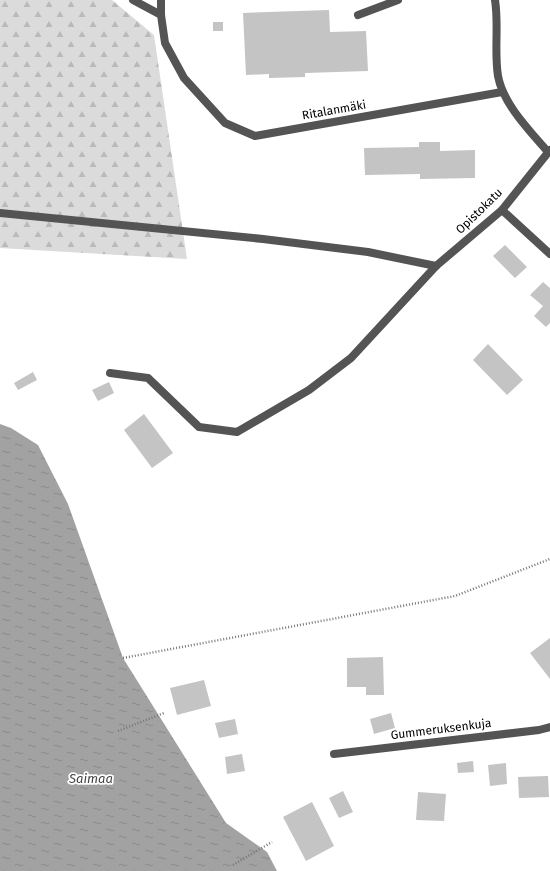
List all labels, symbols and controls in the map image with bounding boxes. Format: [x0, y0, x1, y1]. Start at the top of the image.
street label: Ritalanmäki [301, 97, 367, 123]
street label: Opistokatu [453, 185, 505, 237]
street label: Gummeruksenkuja [390, 716, 492, 742]
water label: Saimaa [68, 771, 113, 786]

